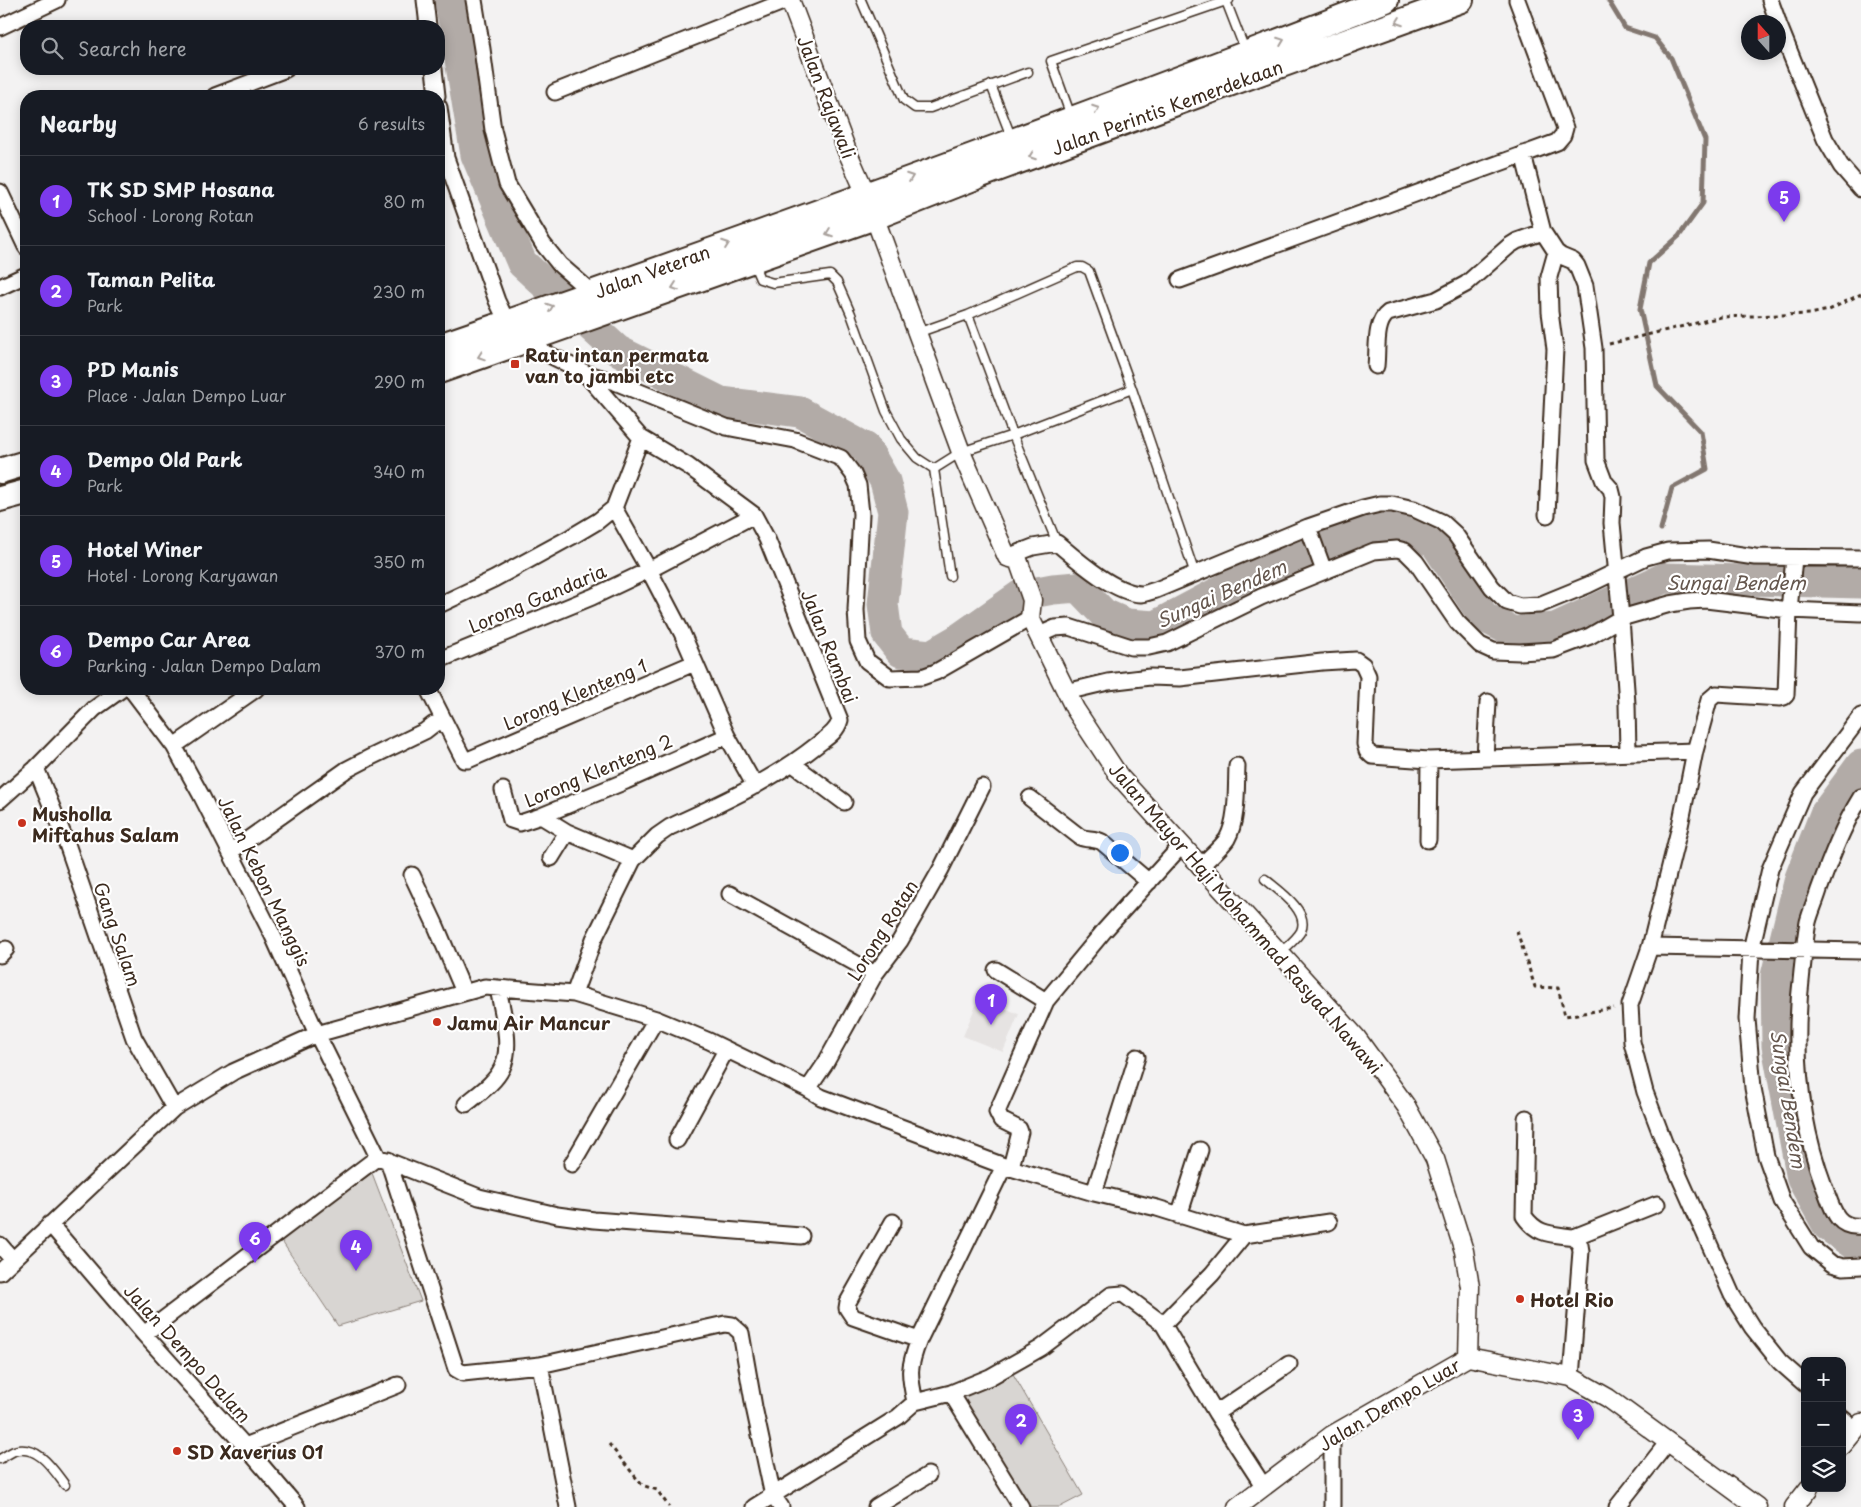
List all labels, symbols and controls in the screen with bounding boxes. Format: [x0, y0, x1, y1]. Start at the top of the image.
north arrow [1741, 15, 1786, 60]
one-way arrow [1395, 17, 1403, 27]
search box [20, 20, 445, 75]
street label: Jalan Rajawali [791, 31, 863, 163]
icon: search [38, 34, 66, 62]
text: Search here [78, 34, 187, 62]
one-way arrow [1276, 36, 1285, 47]
street label: Jalan Perintis Kemerdekaan [1048, 53, 1286, 161]
one-way arrow [1091, 105, 1099, 115]
text: Nearby [40, 107, 117, 139]
text: 6 results [358, 111, 425, 135]
one-way arrow [1028, 150, 1037, 160]
one-way arrow [905, 173, 914, 183]
text: TK SD SMP Hosana [87, 175, 274, 203]
pin: 5 [1768, 181, 1800, 222]
text: 1 [52, 189, 60, 213]
text: 80 m [383, 189, 425, 213]
text: School · Lorong Rotan [87, 203, 254, 227]
one-way arrow [825, 227, 833, 237]
street label: Jalan Veteran [590, 238, 714, 304]
one-way arrow [721, 240, 729, 250]
text: Taman Pelita [87, 265, 215, 293]
text: 2 [50, 279, 62, 303]
text: 230 m [373, 279, 425, 303]
one-way arrow [672, 281, 680, 291]
text: Park [87, 293, 123, 317]
one-way arrow [546, 303, 554, 313]
place label: Ratu intan permata van to jambi etc [525, 341, 709, 389]
one-way arrow [477, 350, 486, 360]
text: PD Manis [87, 355, 179, 383]
marker: Ratu intan permata van to jambi etc [509, 358, 521, 370]
text: 3 [51, 369, 61, 393]
text: 290 m [374, 369, 425, 393]
text: Place · Jalan Dempo Luar [87, 383, 286, 407]
text: Dempo Old Park [87, 445, 242, 473]
text: 4 [51, 459, 61, 483]
text: 340 m [373, 459, 425, 483]
text: Park [87, 473, 123, 497]
text: Hotel Winer [87, 535, 202, 563]
text: 5 [51, 549, 61, 573]
text: 350 m [373, 549, 425, 573]
water label: Sungai Bendem [1152, 552, 1291, 634]
street label: Lorong Gandaria [464, 557, 611, 639]
text: Hotel · Lorong Karyawan [87, 563, 278, 587]
water label: Sungai Bendem [1666, 568, 1806, 596]
street label: Jalan Rambai [795, 585, 865, 707]
text: Dempo Car Area [87, 625, 250, 653]
text: 6 [50, 639, 62, 663]
text: 370 m [375, 639, 425, 663]
street label: Lorong Klenteng 1 [499, 652, 651, 736]
text: Parking · Jalan Dempo Dalam [87, 653, 321, 677]
street label: Lorong Klenteng 2 [520, 727, 676, 813]
street label: Jalan Mayor Haji Mohammad Rasyad Nawawi [1103, 756, 1389, 1080]
street label: Jalan Kebon Manggis [212, 791, 318, 971]
place label: Musholla Miftahus Salam [32, 800, 179, 848]
marker: Musholla Miftahus Salam [16, 817, 28, 829]
your location [1107, 840, 1133, 866]
street label: Lorong Rotan [840, 874, 924, 986]
street label: Gang Salam [87, 878, 149, 990]
pin: 1 [975, 984, 1007, 1025]
place label: Jamu Air Mancur [447, 1009, 611, 1036]
marker: Jamu Air Mancur [431, 1016, 443, 1028]
water label: Sungai Bendem [1764, 1028, 1814, 1171]
pin: 6 [239, 1222, 271, 1263]
pin: 4 [340, 1230, 372, 1271]
street label: Jalan Dempo Dalam [118, 1277, 258, 1429]
place label: Hotel Rio [1530, 1286, 1614, 1313]
marker: Hotel Rio [1514, 1293, 1526, 1305]
street label: Jalan Dempo Luar [1313, 1351, 1466, 1457]
map controls [1801, 1357, 1846, 1492]
button: + [1801, 1357, 1846, 1402]
pin: 3 [1562, 1399, 1594, 1440]
button: − [1801, 1402, 1846, 1447]
pin: 2 [1005, 1404, 1037, 1445]
place label: SD Xaverius 01 [187, 1438, 324, 1465]
marker: SD Xaverius 01 [171, 1445, 183, 1457]
button: layers [1801, 1447, 1846, 1492]

